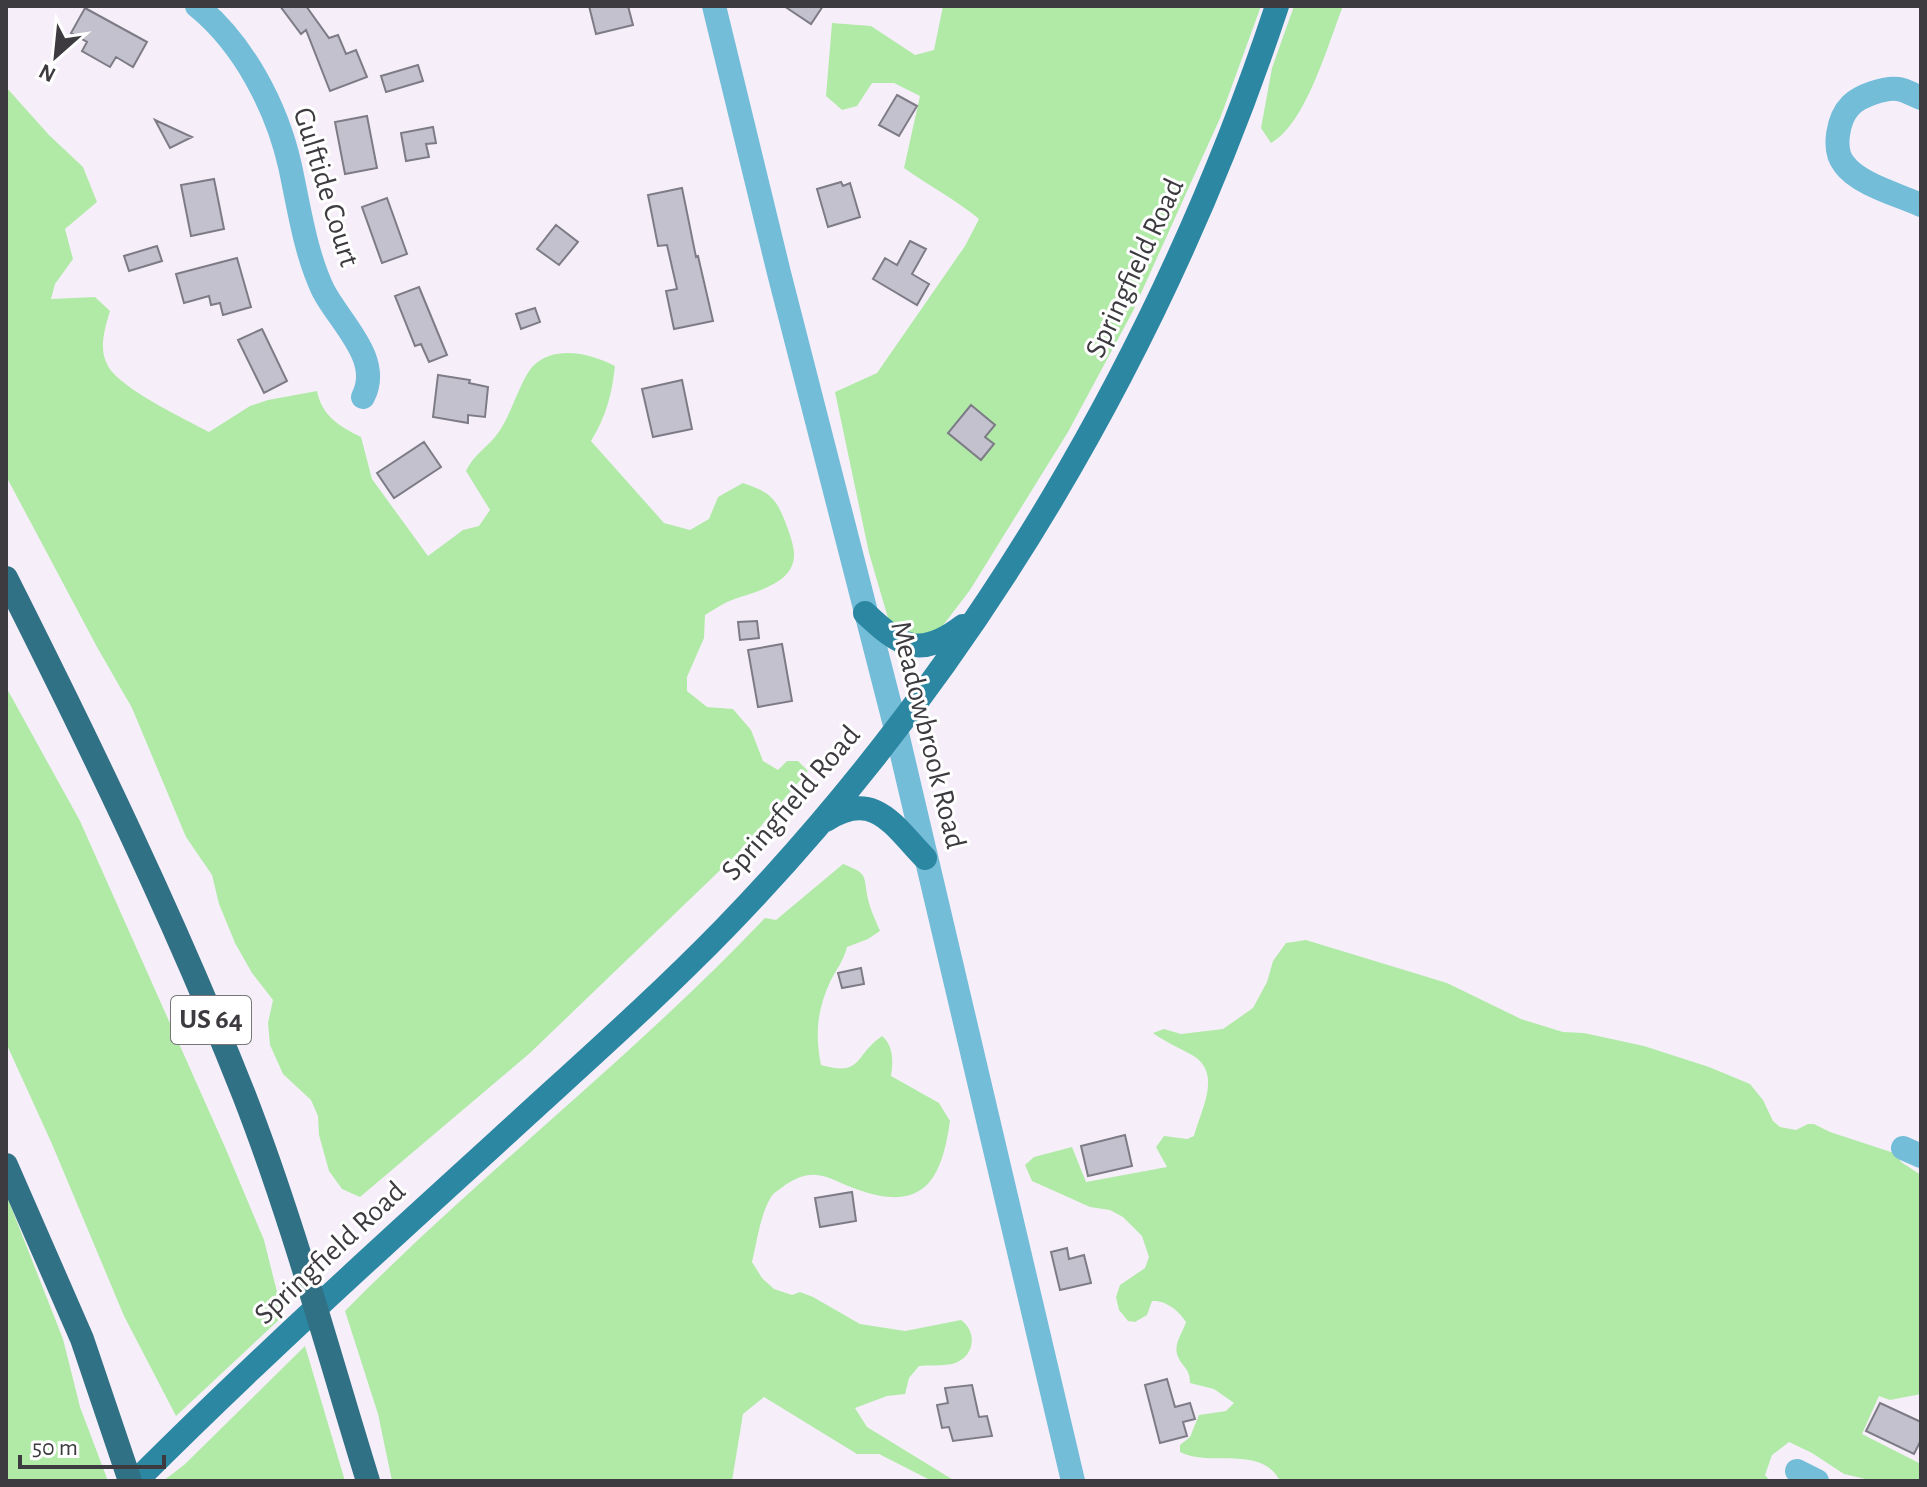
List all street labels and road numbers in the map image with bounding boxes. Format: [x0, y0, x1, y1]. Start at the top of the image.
street label: Gulftide Court [288, 104, 365, 270]
street label: Springfield Road [1080, 174, 1190, 362]
street label: Meadowbrook Road [885, 618, 971, 852]
street label: Springfield Road [716, 720, 866, 886]
road number: US 64 [171, 996, 251, 1044]
street label: Springfield Road [249, 1176, 411, 1330]

